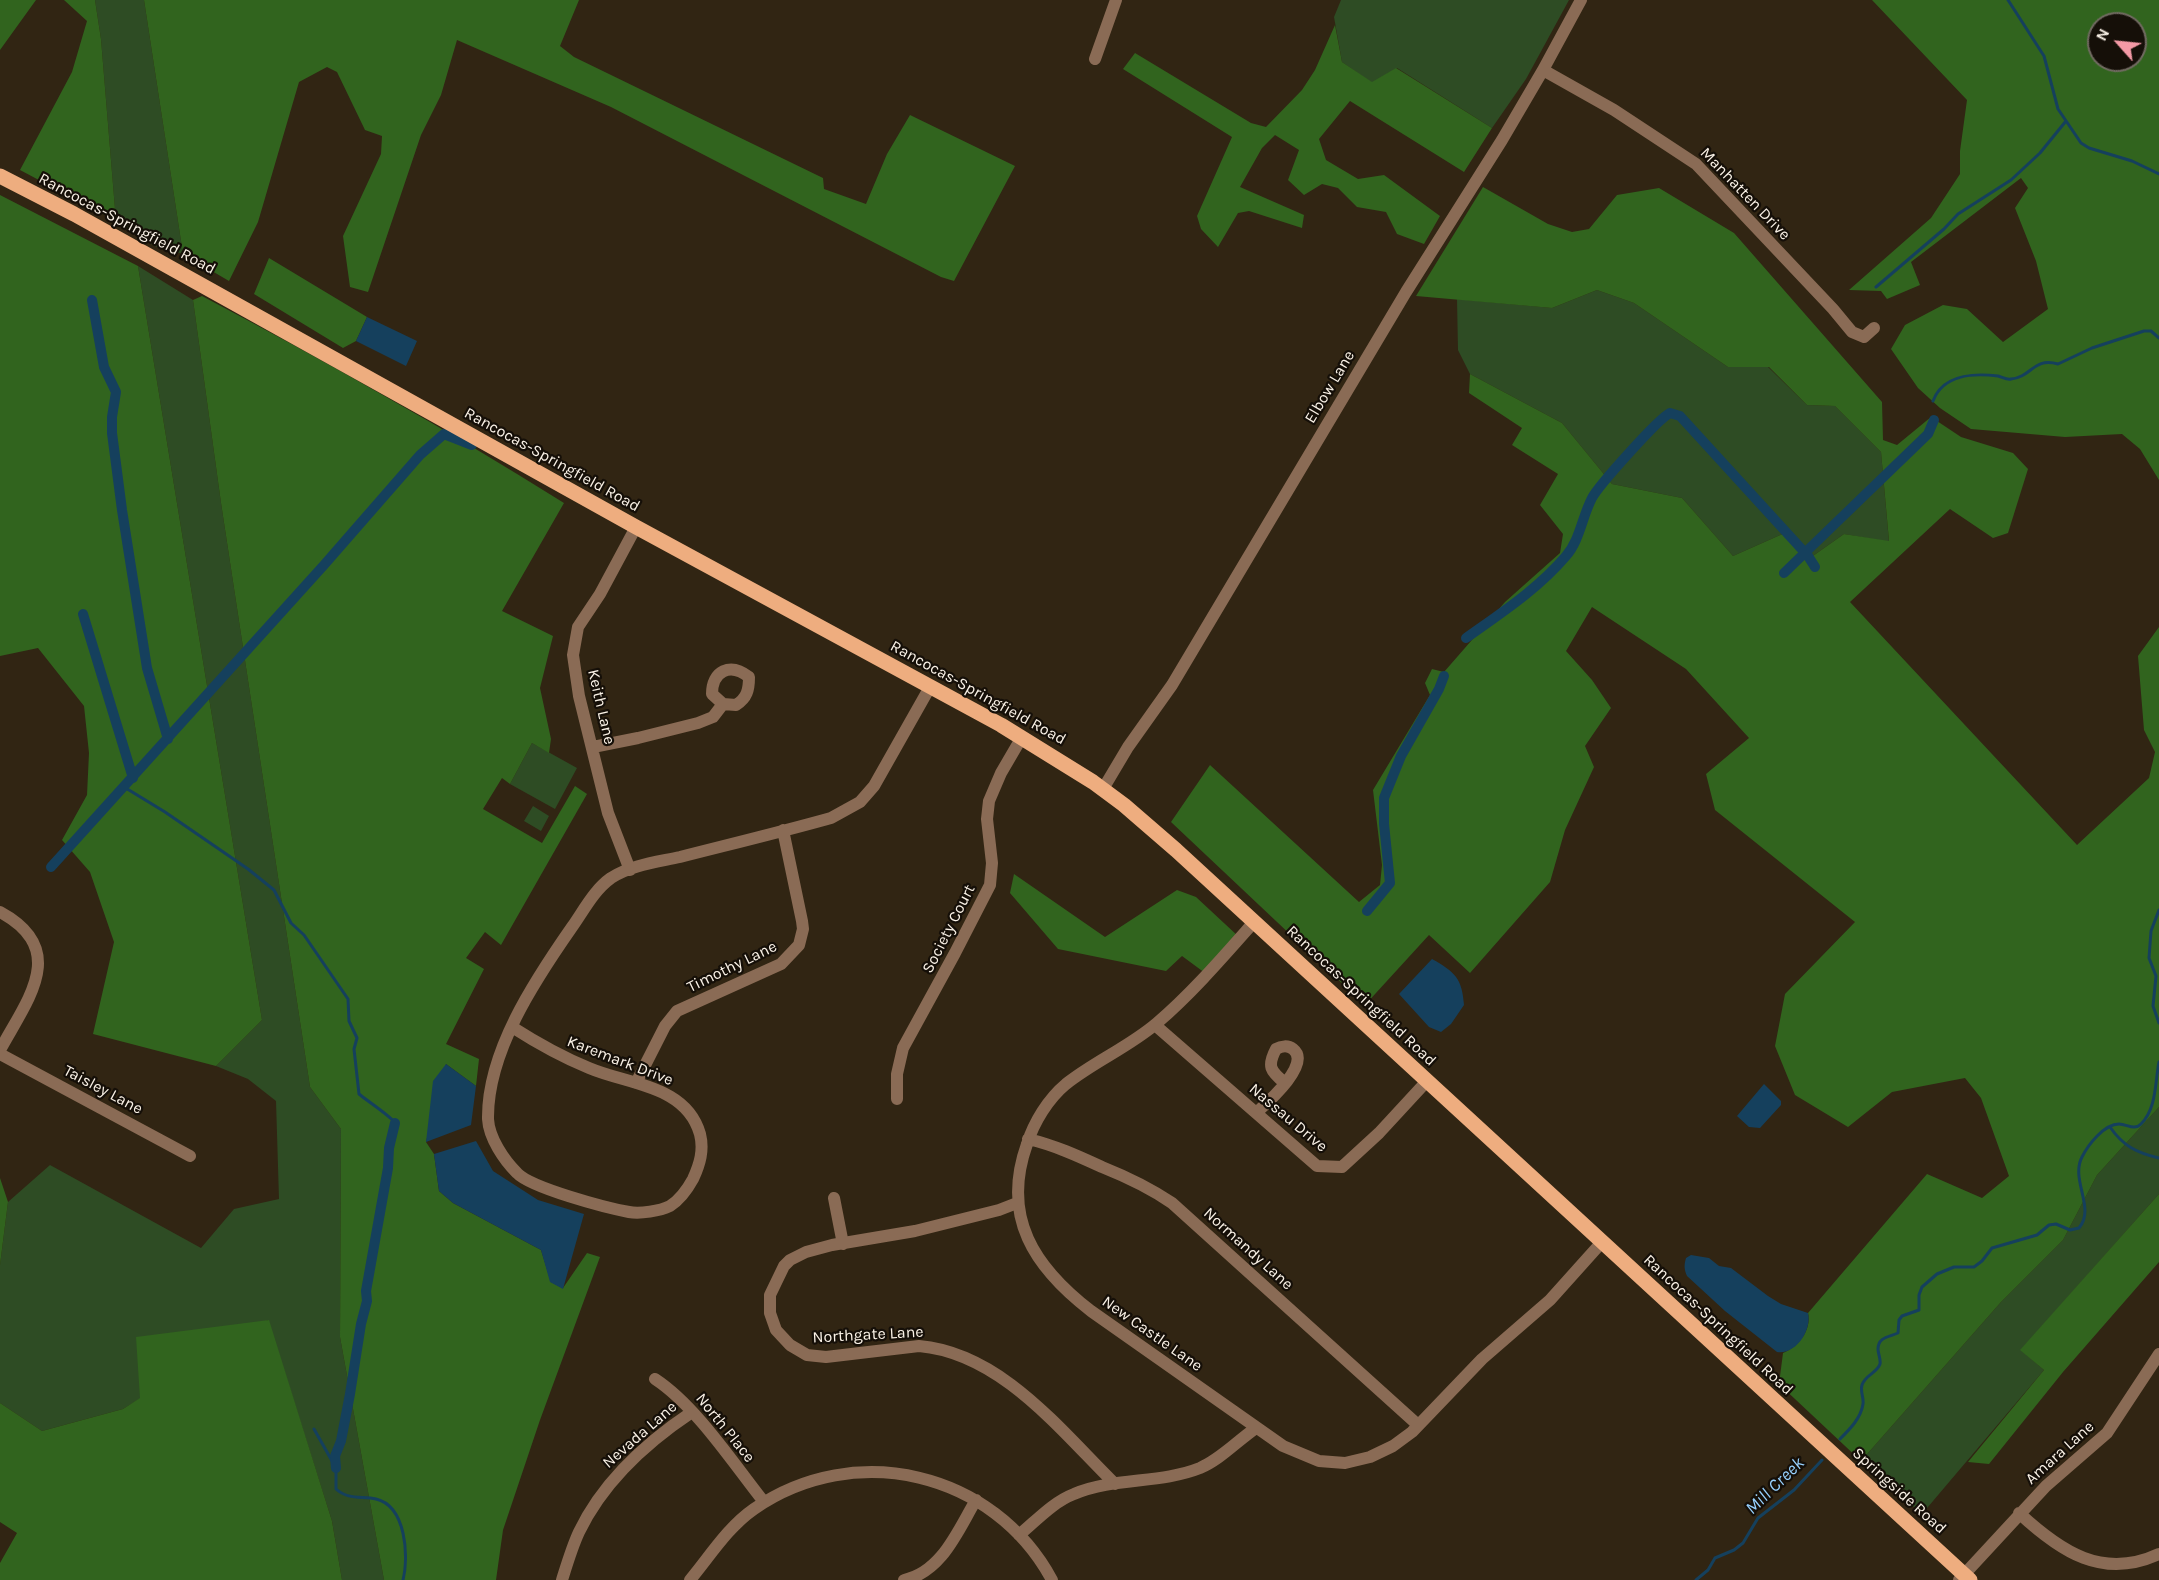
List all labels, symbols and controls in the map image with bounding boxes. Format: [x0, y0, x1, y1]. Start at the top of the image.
north arrow [2087, 12, 2147, 72]
text: N [2091, 25, 2113, 44]
street label: Manhatten Drive [1696, 144, 1794, 244]
street label: Rancocas-Springfield Road [35, 169, 219, 279]
street label: Elbow Lane [1301, 347, 1359, 427]
street label: Rancocas-Springfield Road [461, 404, 643, 516]
street label: Rancocas-Springfield Road [887, 637, 1069, 749]
street label: Keith Lane [583, 668, 619, 746]
street label: Society Court [918, 881, 980, 977]
street label: Rancocas-Springfield Road [1282, 922, 1440, 1070]
street label: Timothy Lane [684, 937, 780, 997]
street label: Karemark Drive [564, 1032, 676, 1090]
street label: Taisley Lane [60, 1061, 146, 1119]
street label: Nassau Drive [1245, 1080, 1331, 1156]
street label: Normandy Lane [1199, 1204, 1297, 1294]
street label: Rancocas-Springfield Road [1639, 1251, 1797, 1399]
street label: New Castle Lane [1098, 1292, 1206, 1376]
street label: Northgate Lane [812, 1323, 924, 1347]
street label: North Place [691, 1389, 759, 1467]
street label: Nevada Lane [599, 1397, 681, 1473]
street label: Amara Lane [2022, 1417, 2098, 1489]
street label: Springside Road [1848, 1444, 1950, 1538]
water label: Mill Creek [1741, 1453, 1809, 1519]

